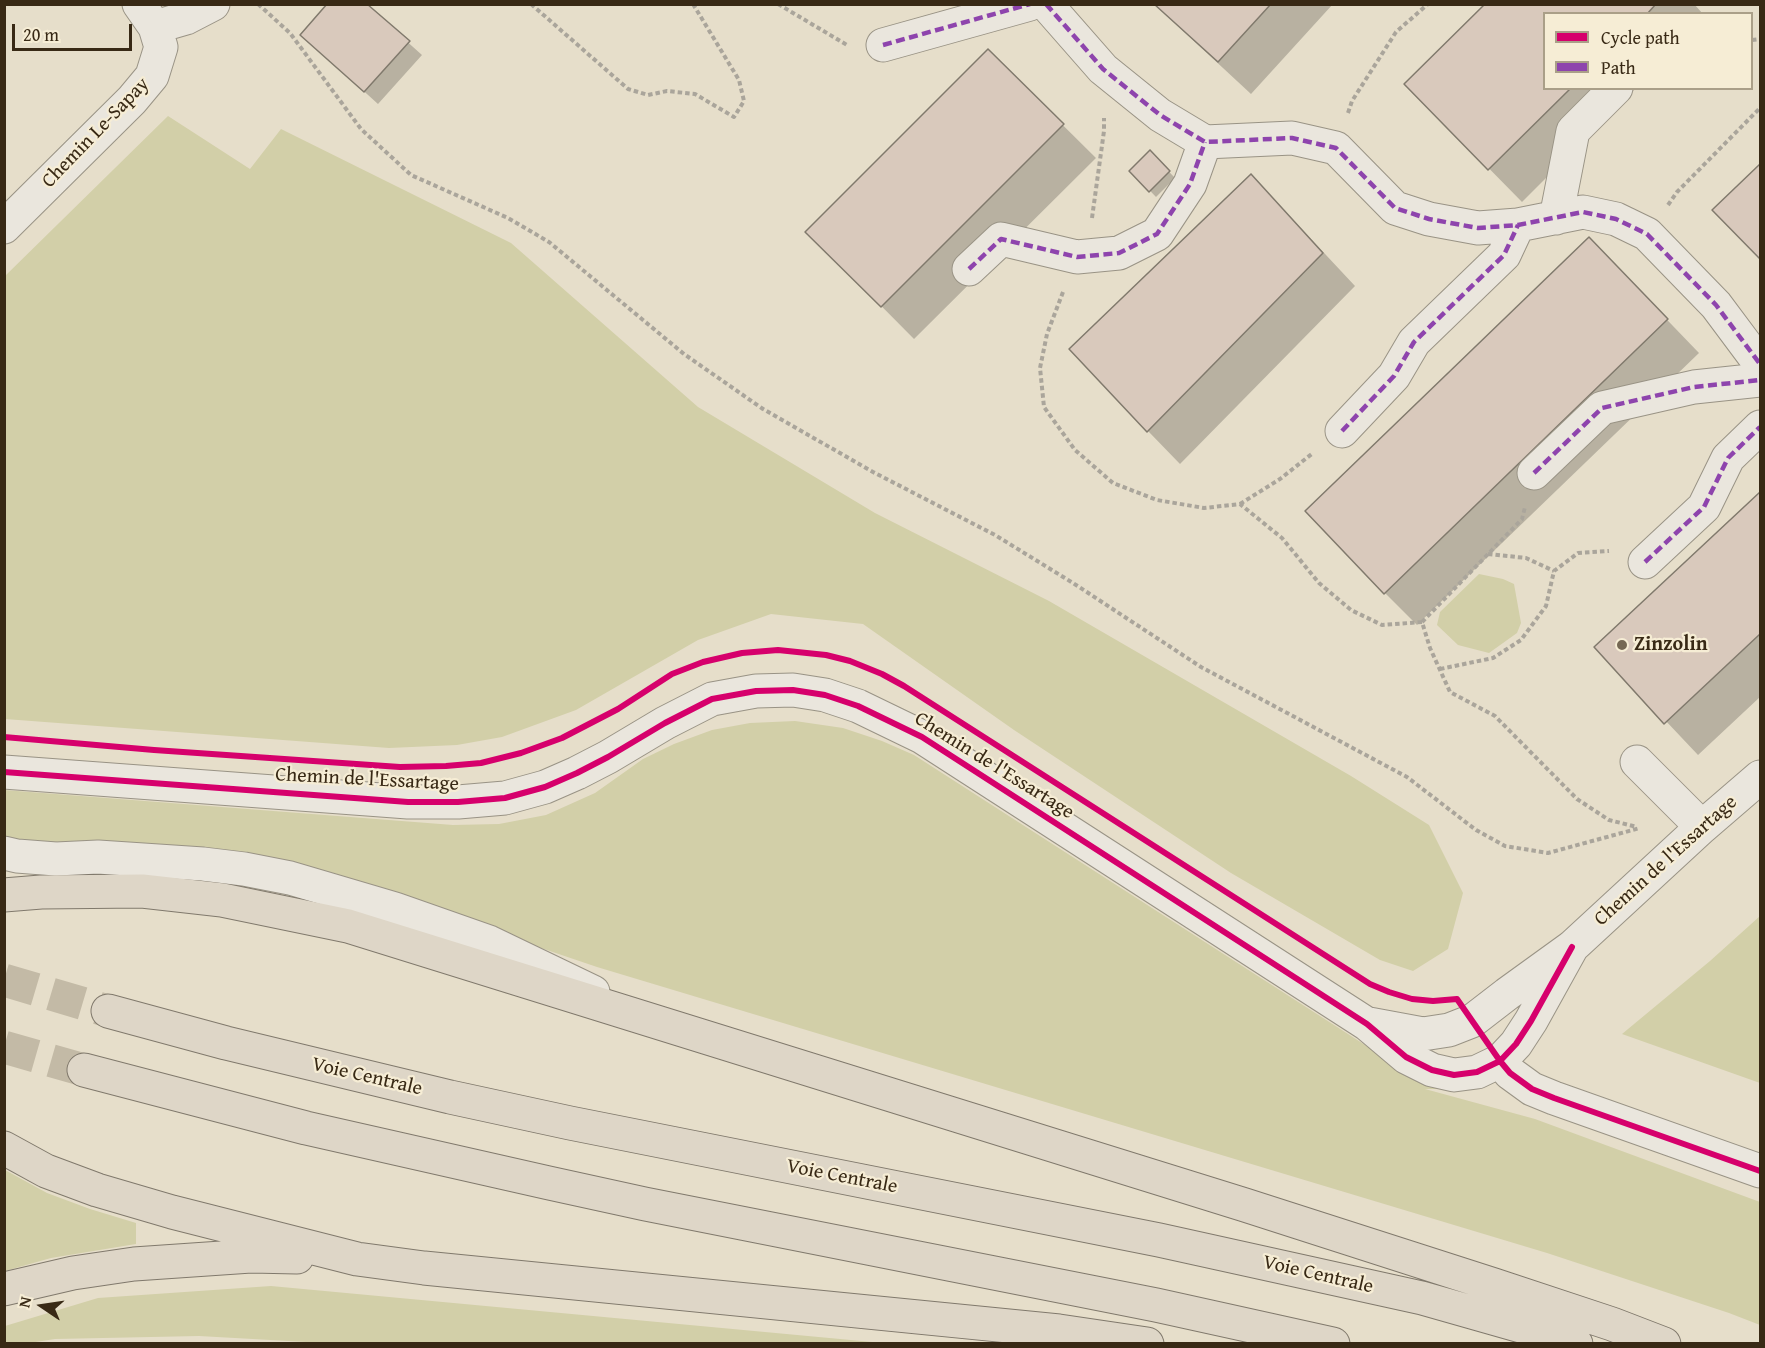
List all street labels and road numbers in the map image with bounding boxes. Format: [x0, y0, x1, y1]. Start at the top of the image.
street label: Chemin Le-Sapay [37, 73, 155, 193]
street label: Chemin de l'Essartage [910, 707, 1078, 825]
street label: Chemin de l'Essartage [275, 763, 459, 797]
street label: Chemin de l'Essartage [1590, 791, 1742, 931]
street label: Voie Centrale [309, 1053, 425, 1101]
street label: Voie Centrale [784, 1154, 900, 1200]
street label: Voie Centrale [1260, 1251, 1376, 1299]

